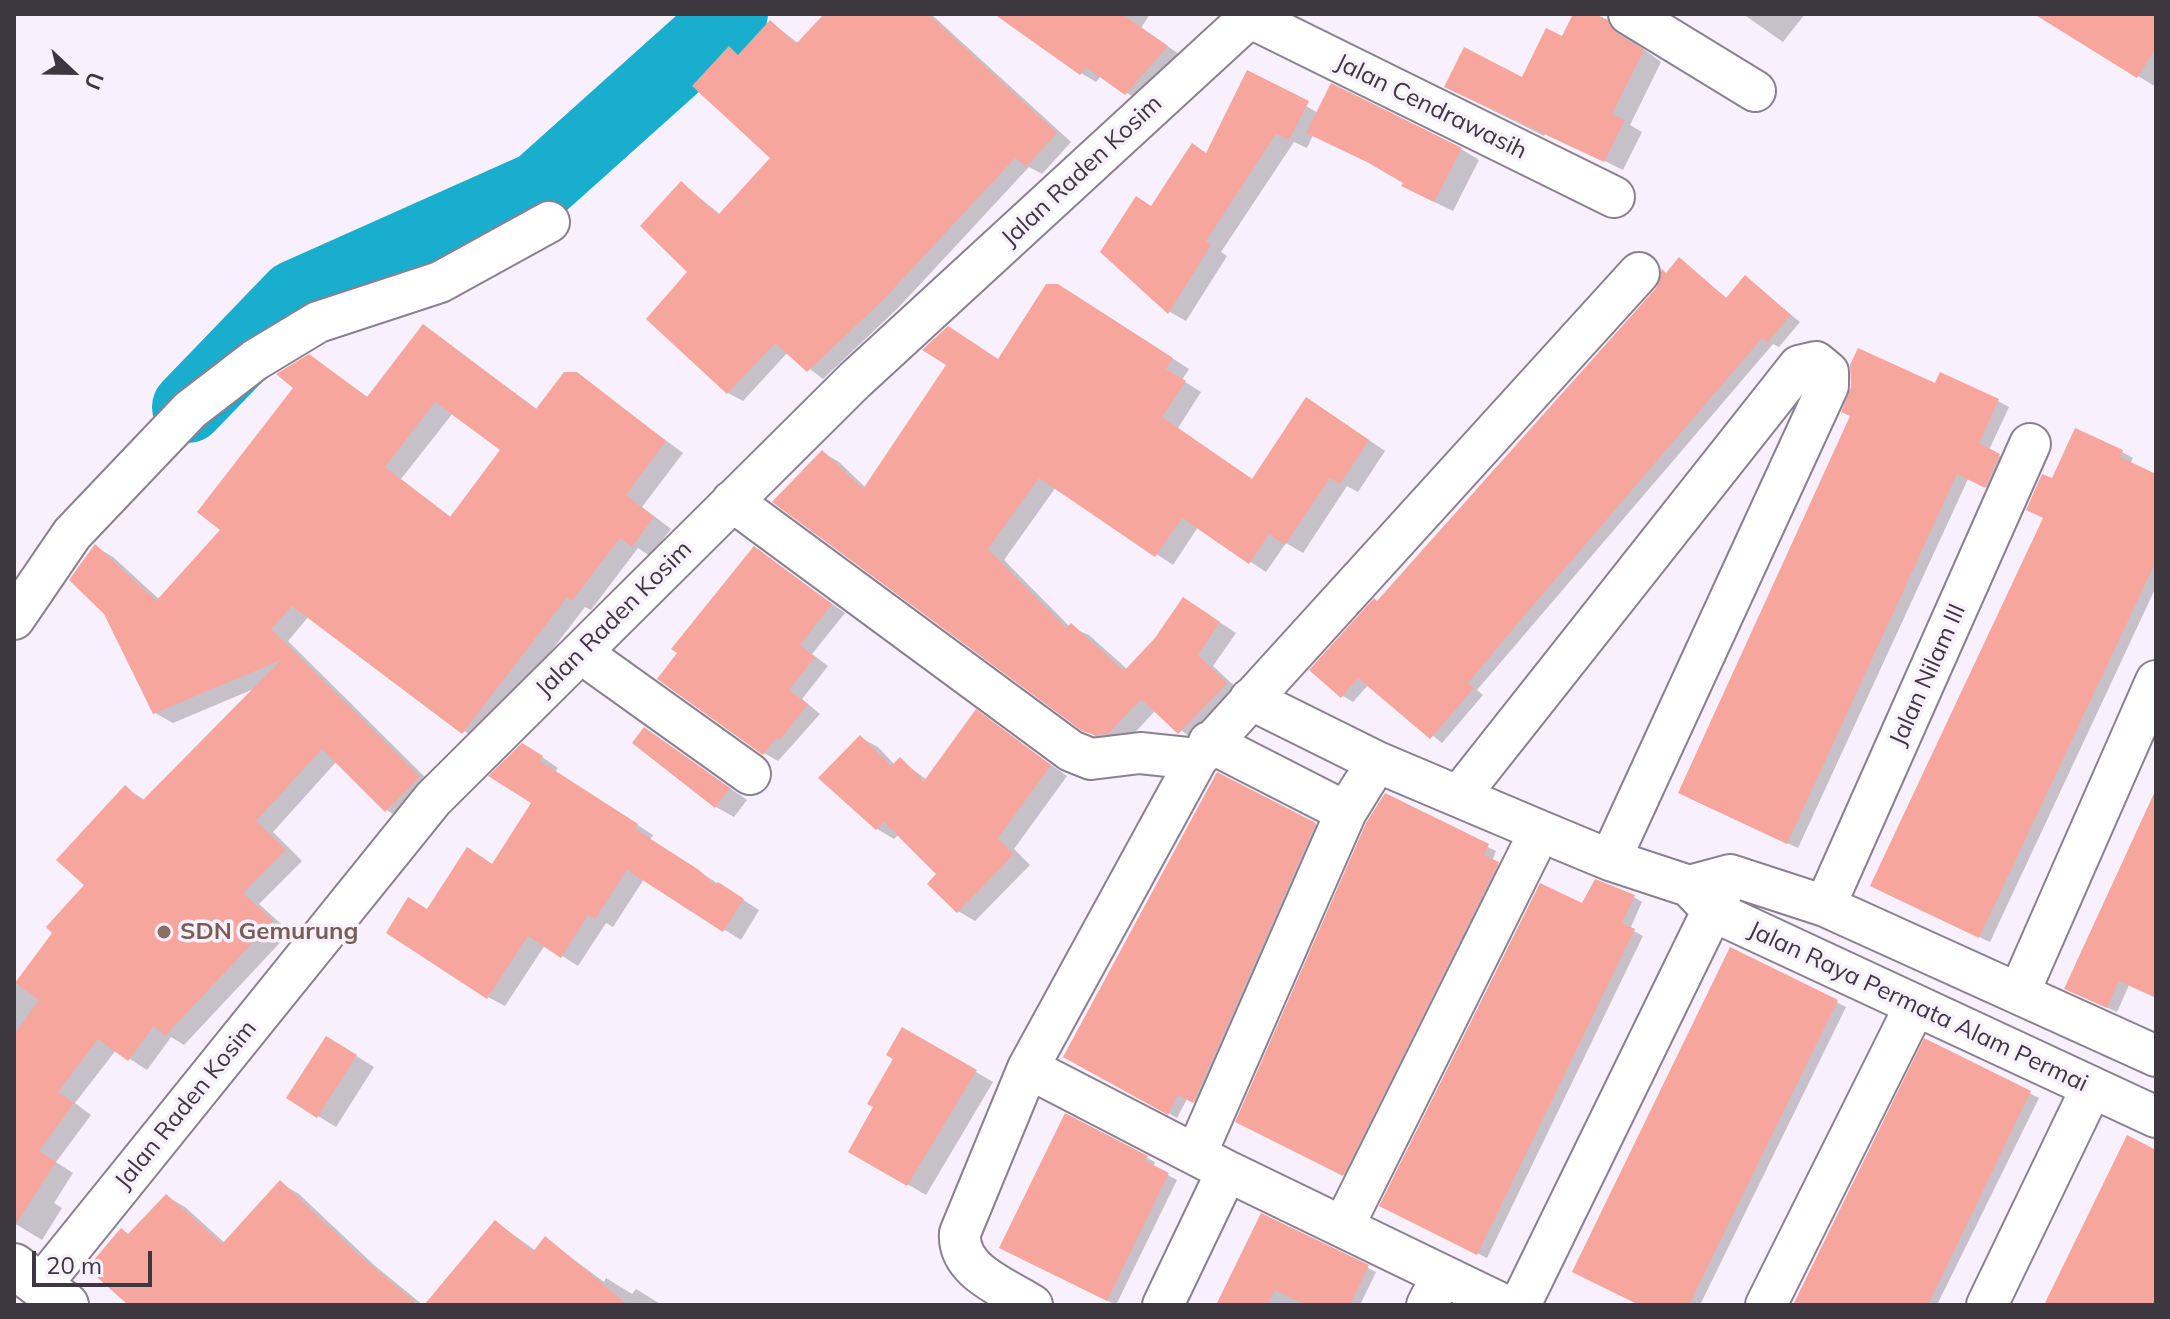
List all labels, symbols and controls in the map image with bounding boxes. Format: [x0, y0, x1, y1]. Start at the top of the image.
north arrow [32, 32, 112, 112]
street label: Jalan Cendrawasih [1331, 48, 1531, 166]
text: U [78, 68, 110, 94]
street label: Jalan Raden Kosim [996, 89, 1168, 253]
street label: Jalan Raden Kosim [530, 535, 698, 703]
street label: Jalan Nilam III [1884, 599, 1972, 751]
street label: Jalan Raya Permata Alam Permai [1744, 915, 2092, 1099]
place label: SDN Gemurung [180, 918, 358, 946]
marker: SDN Gemurung [155, 923, 173, 941]
street label: Jalan Raden Kosim [109, 1015, 263, 1195]
scale bar [36, 1235, 156, 1285]
text: 20 m [46, 1250, 102, 1280]

